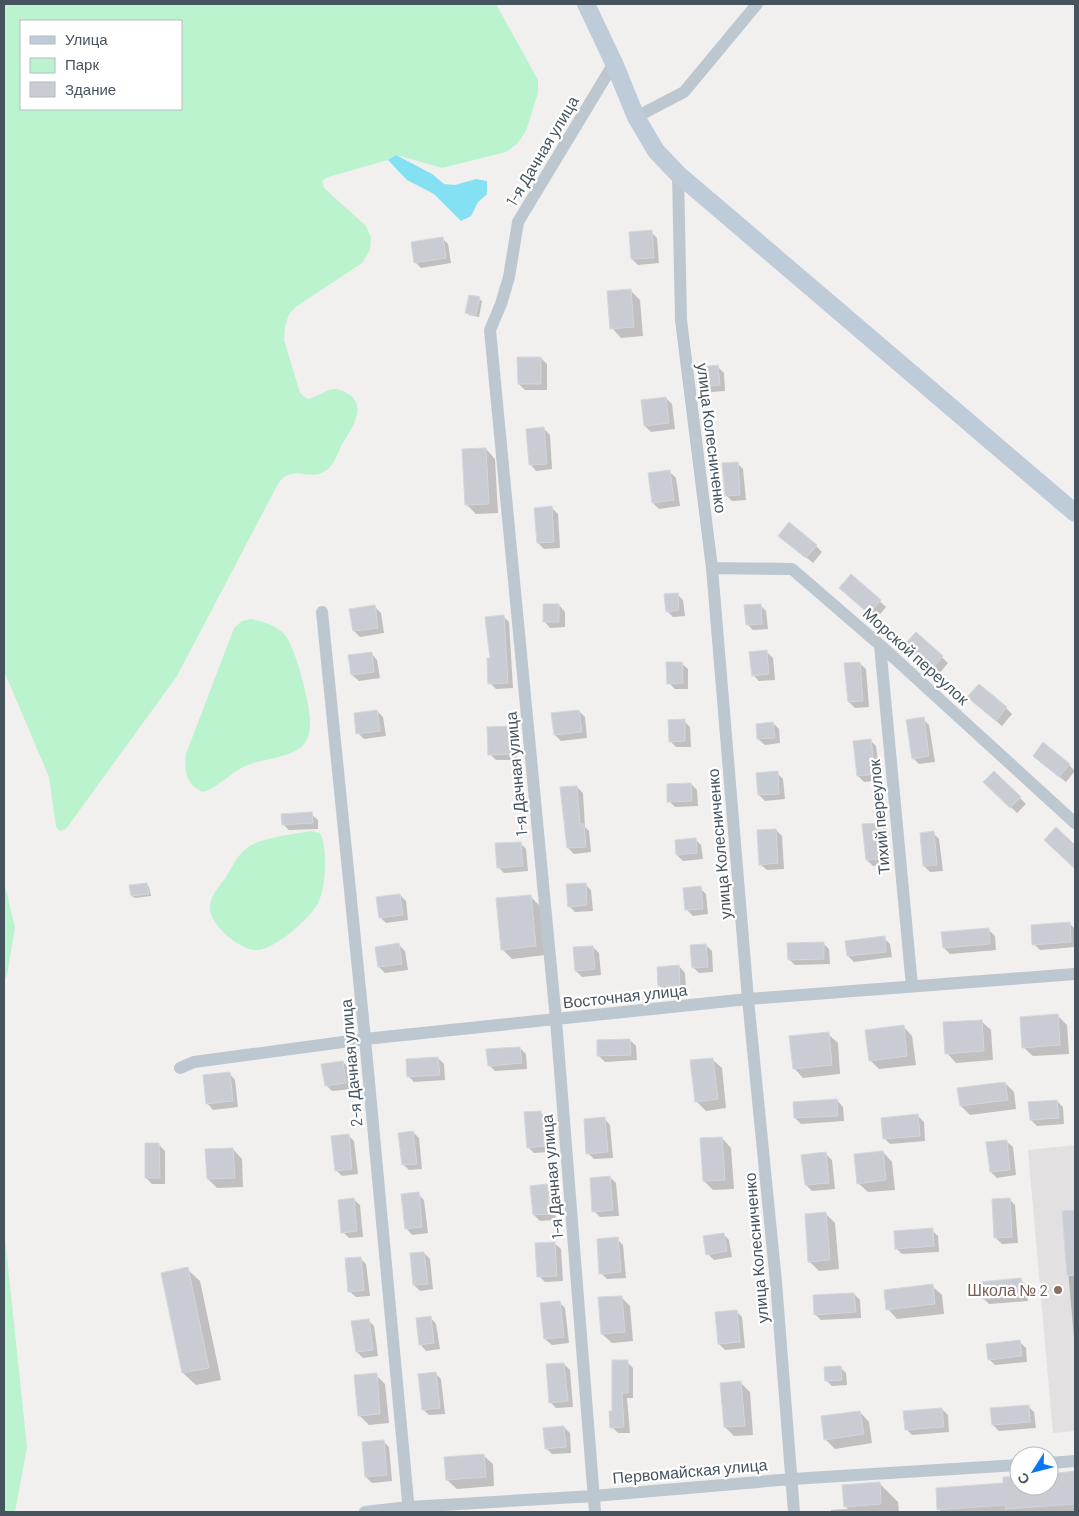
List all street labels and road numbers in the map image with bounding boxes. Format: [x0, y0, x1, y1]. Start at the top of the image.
street label: 1-я Дачная улица [501, 92, 582, 209]
street label: улица Колесниченко [694, 362, 731, 514]
street label: Морской переулок [860, 603, 974, 709]
street label: 1-я Дачная улица [501, 711, 530, 837]
street label: Тихий переулок [864, 758, 893, 875]
street label: улица Колесниченко [702, 768, 735, 920]
street label: Восточная улица [562, 980, 688, 1011]
street label: 2-я Дачная улица [335, 998, 366, 1128]
street label: 1-я Дачная улица [537, 1114, 566, 1240]
street label: улица Колесниченко [739, 1172, 772, 1324]
street label: Первомайская улица [612, 1454, 768, 1487]

